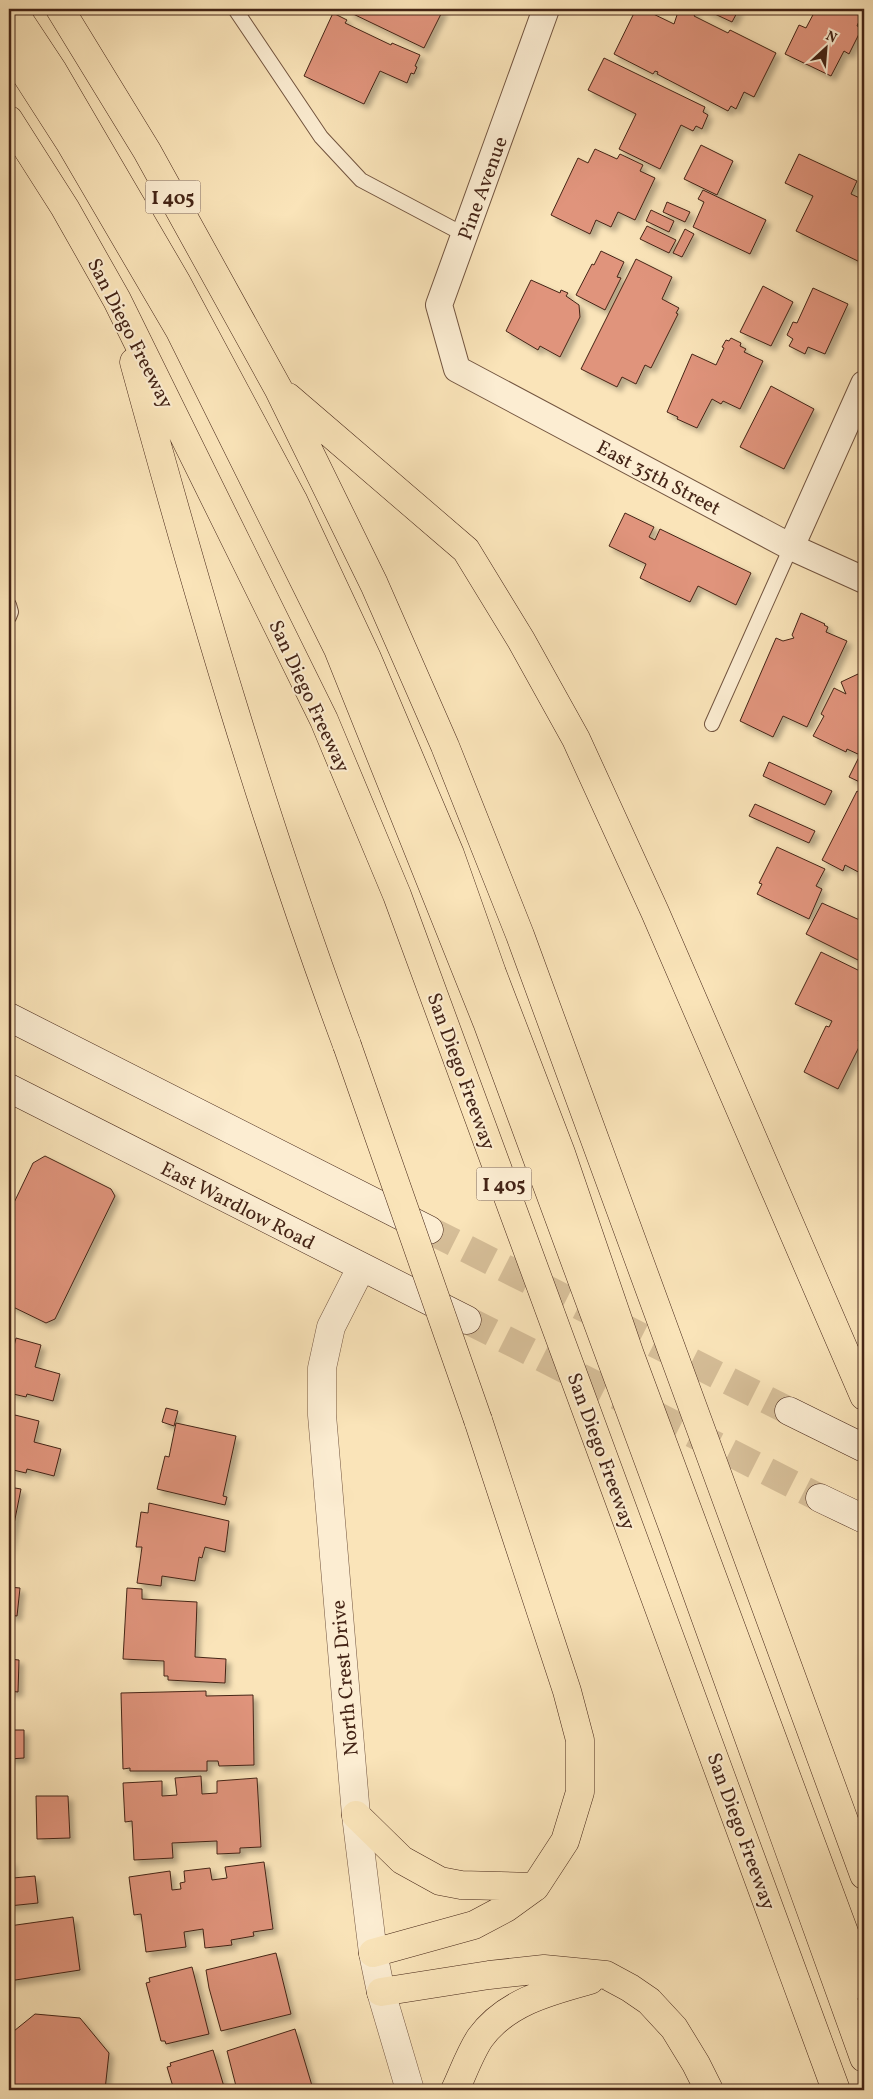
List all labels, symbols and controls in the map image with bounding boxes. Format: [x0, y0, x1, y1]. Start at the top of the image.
north arrow [800, 22, 850, 72]
text: N [822, 27, 840, 48]
street label: Pine Avenue [452, 133, 516, 244]
road number: I 405 [146, 180, 200, 213]
street label: San Diego Freeway [79, 254, 179, 414]
street label: East 35th Street [591, 434, 725, 523]
street label: San Diego Freeway [261, 616, 356, 778]
street label: San Diego Freeway [419, 989, 502, 1154]
street label: East Wardlow Road [155, 1156, 319, 1258]
road number: I 405 [476, 1168, 532, 1200]
street label: San Diego Freeway [559, 1369, 642, 1534]
street label: North Crest Drive [325, 1599, 367, 1757]
street label: San Diego Freeway [699, 1749, 782, 1914]

